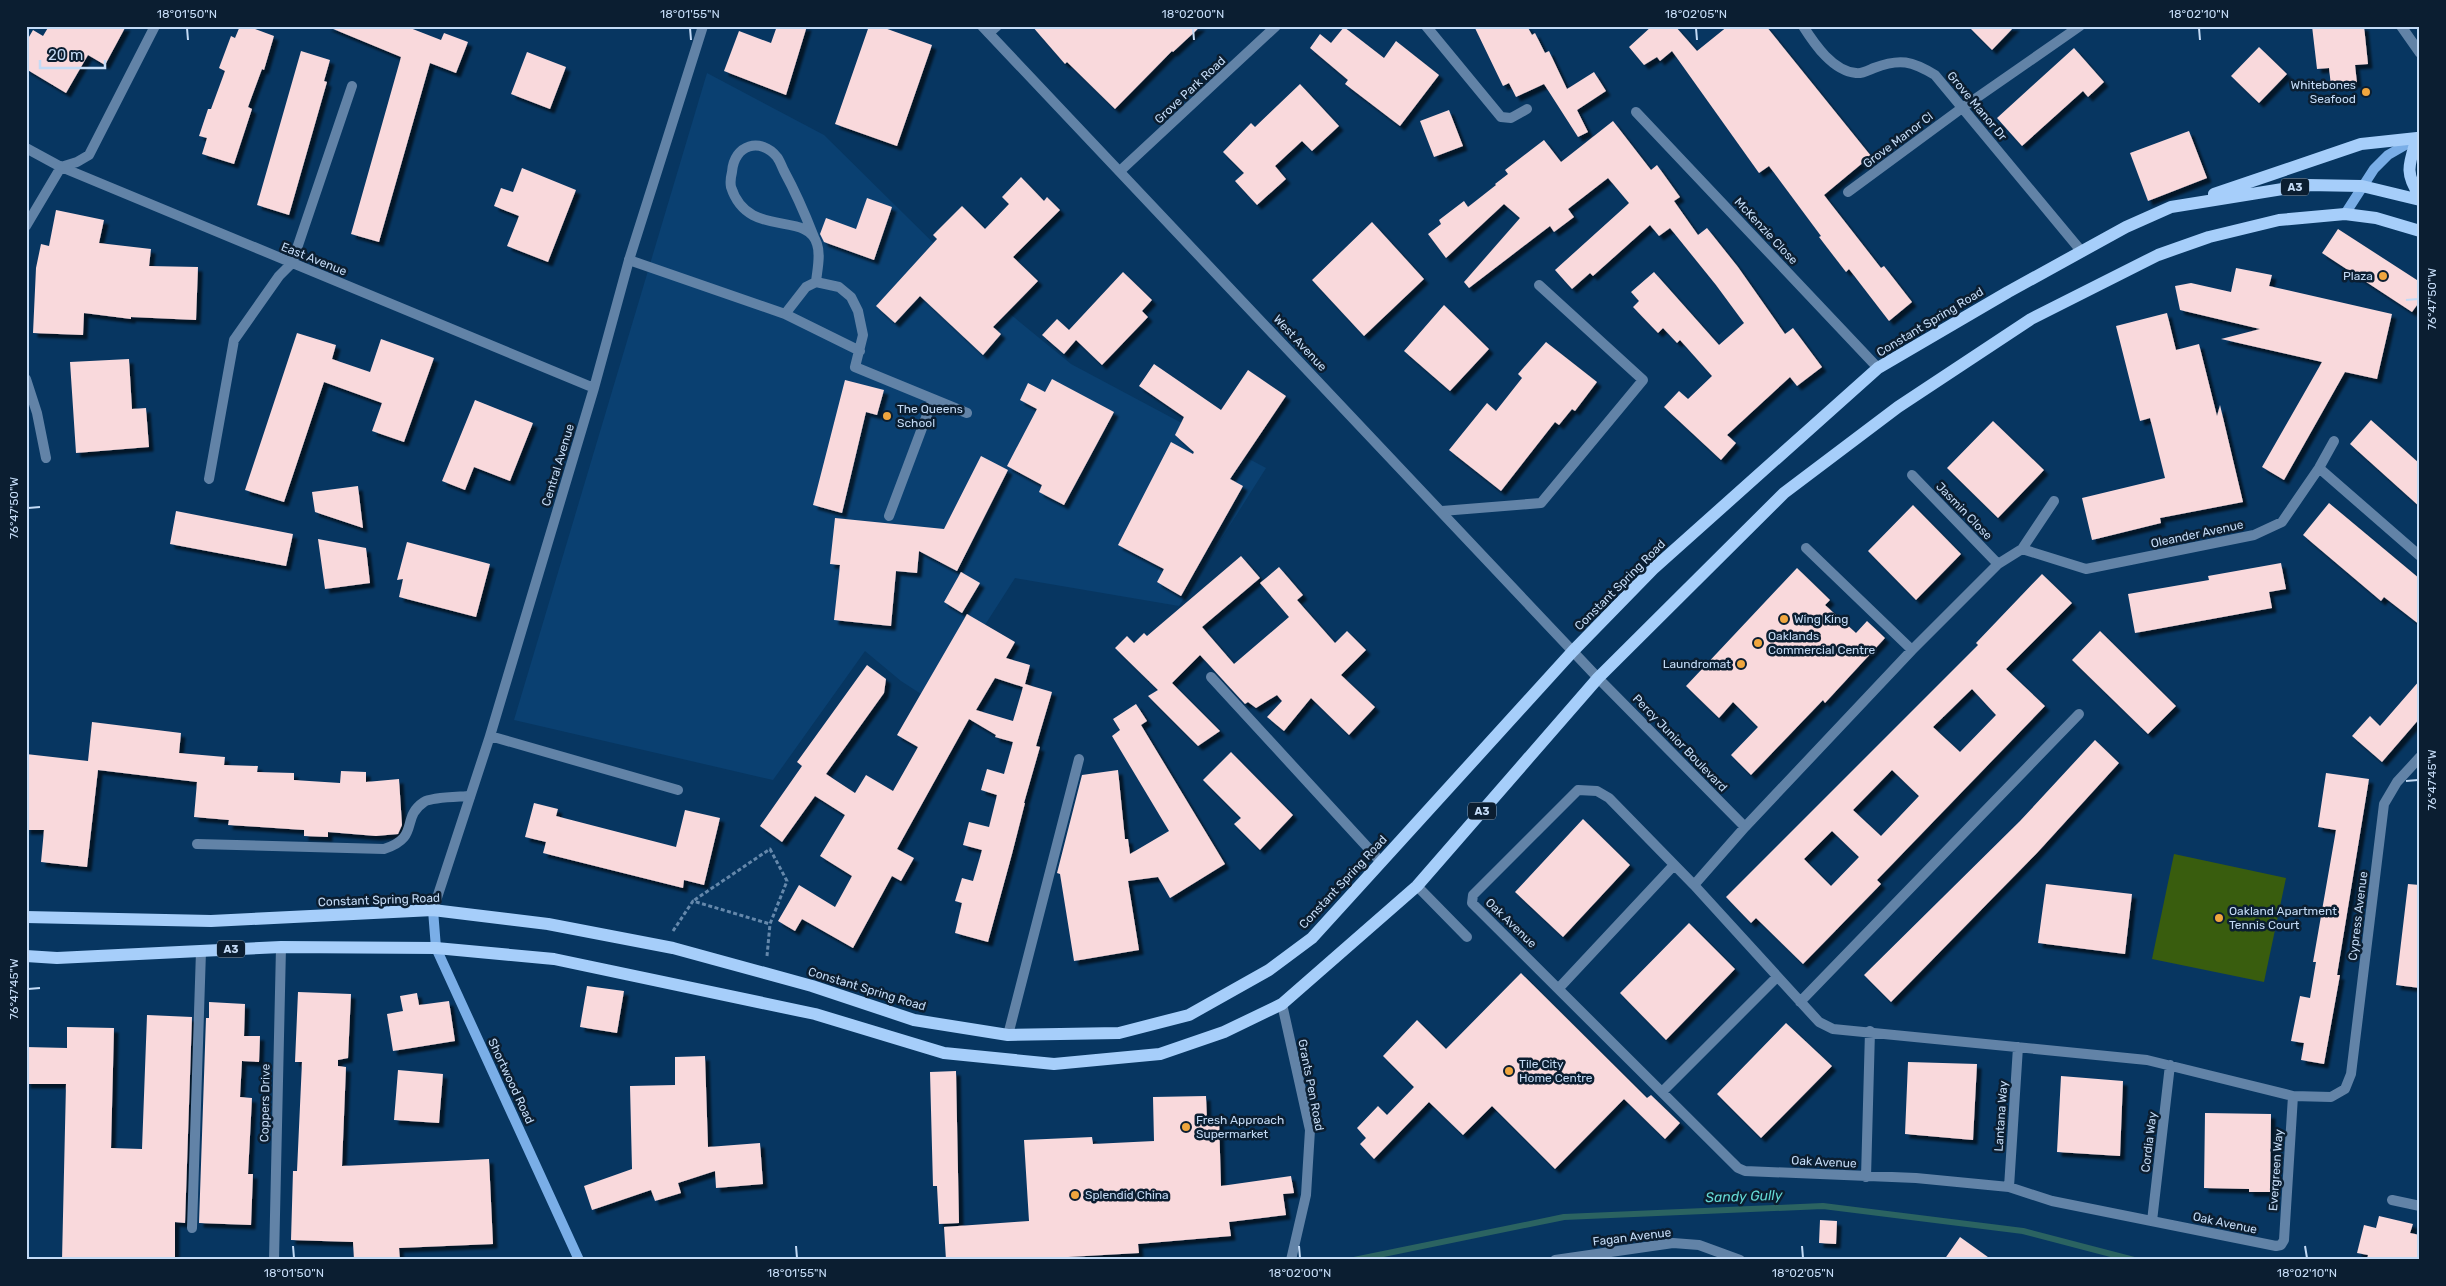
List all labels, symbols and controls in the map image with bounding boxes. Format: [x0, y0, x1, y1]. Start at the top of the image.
text: 18°01'50"N [157, 7, 217, 21]
text: 18°01'55"N [660, 7, 720, 21]
text: 18°02'00"N [1162, 7, 1224, 21]
text: 18°02'05"N [1665, 7, 1727, 21]
text: 18°02'10"N [2169, 7, 2229, 21]
scale bar [40, 38, 105, 70]
text: 20 m [48, 46, 83, 64]
street label: Grove Park Road [1152, 54, 1228, 126]
street label: Grove Manor Dr [1944, 69, 2010, 144]
place label: Whitebones Seafood [2291, 78, 2356, 106]
marker: Whitebones Seafood [2360, 86, 2372, 98]
street label: Grove Manor Cl [1860, 109, 1936, 171]
road number: A3 [2281, 178, 2309, 196]
street label: McKenzie Close [1731, 195, 1801, 268]
street label: East Avenue [279, 240, 349, 279]
text: 76°47'50"W [2425, 268, 2439, 330]
place label: Plaza [2343, 269, 2373, 283]
marker: Plaza [2377, 270, 2389, 282]
street label: Constant Spring Road [1874, 285, 1986, 359]
street label: West Avenue [1270, 312, 1330, 374]
place label: The Queens School [897, 402, 963, 430]
marker: The Queens School [881, 410, 893, 422]
street label: Central Avenue [539, 422, 577, 508]
text: 76°47'50"W [7, 477, 21, 539]
street label: Jasmin Close [1933, 479, 1995, 543]
street label: Oleander Avenue [2149, 517, 2245, 551]
street label: Constant Spring Road [1572, 537, 1668, 633]
place label: Wing King [1794, 612, 1848, 626]
marker: Wing King [1778, 613, 1790, 625]
place label: Oaklands Commercial Centre [1768, 629, 1875, 657]
marker: Oaklands Commercial Centre [1752, 637, 1764, 649]
place label: Laundromat [1663, 657, 1731, 671]
marker: Laundromat [1735, 658, 1747, 670]
street label: Percy Junior Boulevard [1630, 691, 1730, 795]
text: 76°47'45"W [2425, 749, 2439, 811]
road number: A3 [1468, 802, 1496, 819]
street label: Constant Spring Road [1296, 833, 1390, 931]
street label: Cypress Avenue [2346, 870, 2370, 961]
street label: Constant Spring Road [318, 891, 440, 909]
street label: Oak Avenue [1483, 895, 1540, 951]
place label: Oakland Apartment Tennis Court [2229, 904, 2337, 932]
marker: Oakland Apartment Tennis Court [2213, 912, 2225, 924]
road number: A3 [217, 941, 245, 958]
text: 76°47'45"W [7, 958, 21, 1020]
street label: Constant Spring Road [806, 964, 928, 1014]
street label: Shortwood Road [485, 1036, 537, 1126]
street label: Grants Pen Road [1295, 1038, 1327, 1132]
place label: Tile City Home Centre [1519, 1057, 1593, 1085]
street label: Coppers Drive [257, 1063, 273, 1142]
marker: Tile City Home Centre [1503, 1065, 1515, 1077]
street label: Lantana Way [1992, 1080, 2010, 1152]
street label: Cordia Way [2138, 1110, 2160, 1173]
place label: Fresh Approach Supermarket [1196, 1113, 1284, 1141]
marker: Fresh Approach Supermarket [1180, 1121, 1192, 1133]
street label: Evergreen Way [2266, 1128, 2286, 1211]
street label: Oak Avenue [1791, 1153, 1857, 1171]
water label: Sandy Gully [1705, 1187, 1784, 1206]
place label: Splendid China [1085, 1188, 1169, 1202]
marker: Splendid China [1069, 1189, 1081, 1201]
street label: Oak Avenue [2192, 1209, 2259, 1237]
street label: Fagan Avenue [1592, 1225, 1672, 1249]
text: 18°01'50"N [264, 1266, 324, 1280]
text: 18°01'55"N [767, 1266, 827, 1280]
text: 18°02'00"N [1269, 1266, 1331, 1280]
text: 18°02'05"N [1772, 1266, 1834, 1280]
text: 18°02'10"N [2277, 1266, 2337, 1280]

